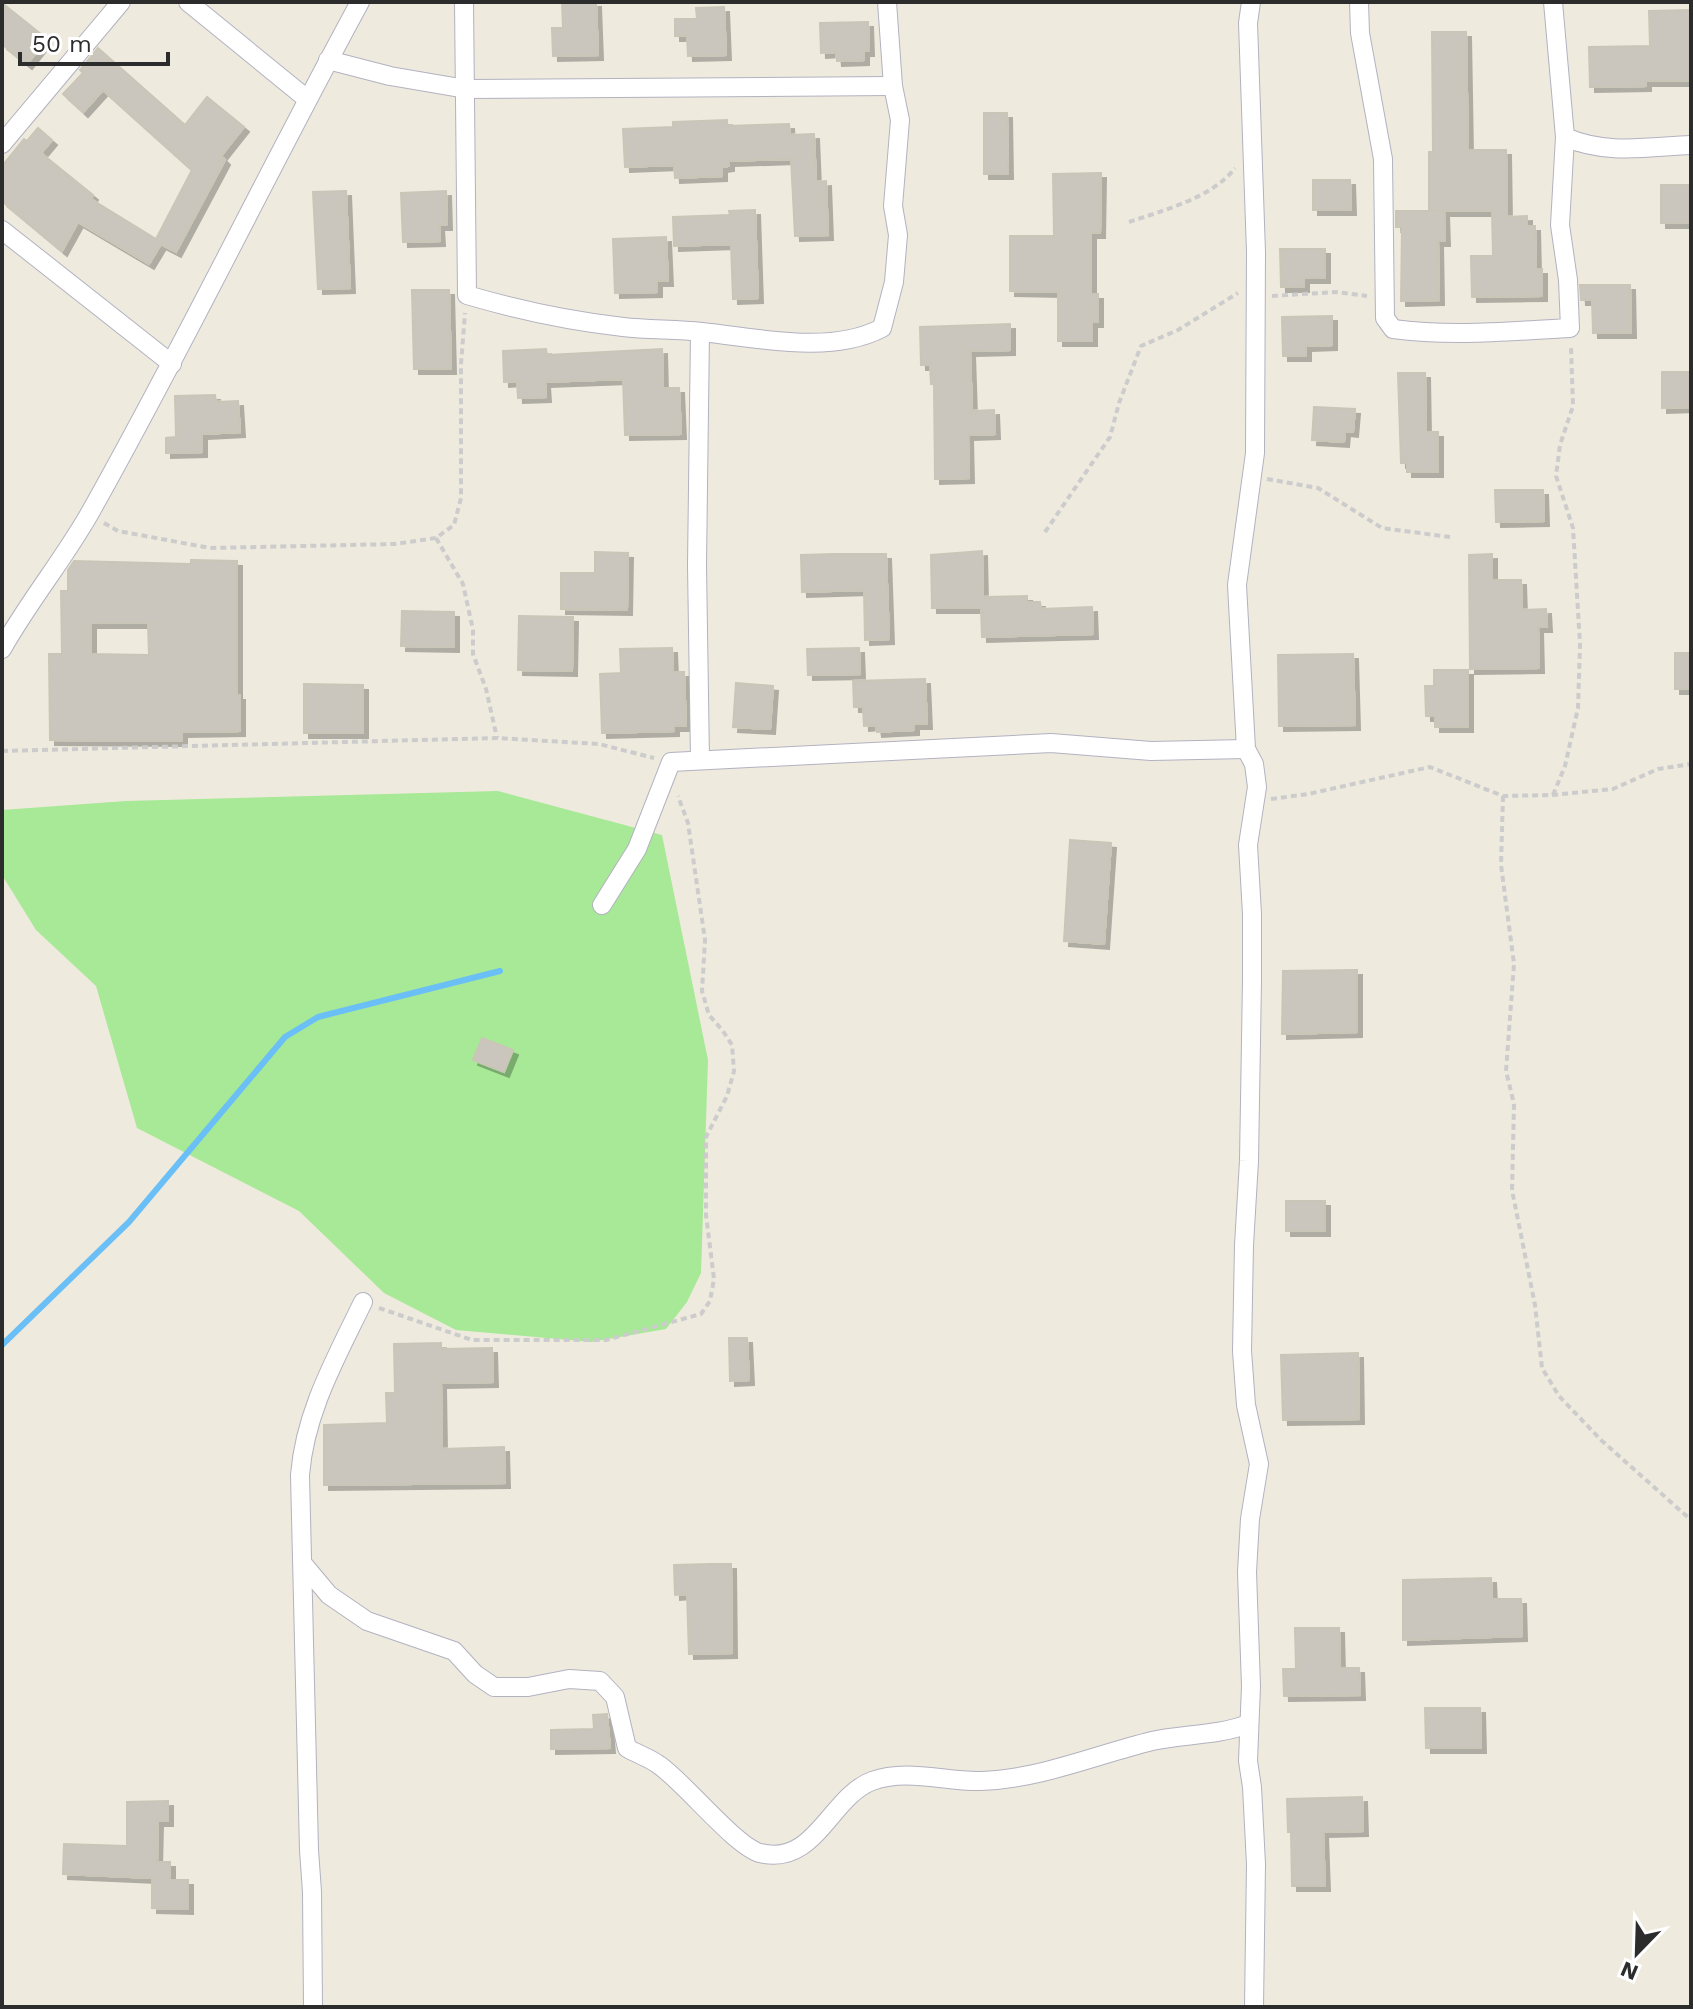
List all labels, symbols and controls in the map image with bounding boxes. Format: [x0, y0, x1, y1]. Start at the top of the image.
scale bar [20, 16, 168, 66]
text: 50 m [32, 30, 92, 58]
north arrow [1597, 1913, 1677, 1993]
text: N [1617, 1956, 1642, 1986]

